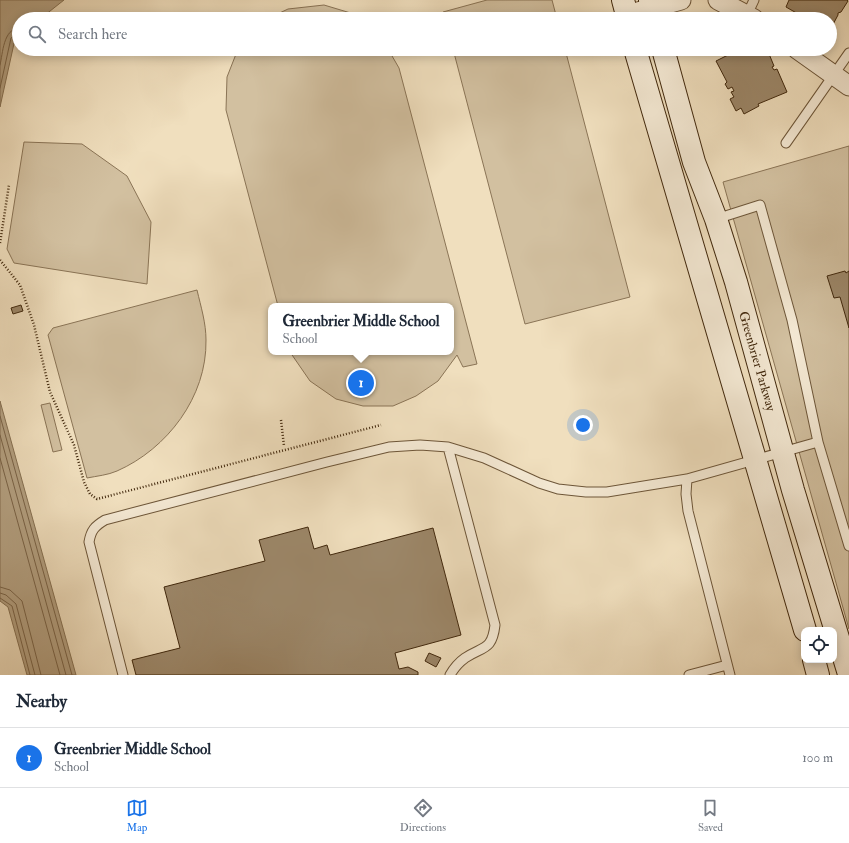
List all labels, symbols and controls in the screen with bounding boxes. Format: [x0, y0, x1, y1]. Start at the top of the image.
search box [12, 12, 837, 56]
icon: search [26, 23, 48, 45]
text: Search here [58, 25, 127, 44]
popup [268, 303, 454, 355]
street label: Greenbrier Parkway [734, 309, 779, 414]
text: Greenbrier Middle School [282, 312, 440, 331]
text: School [282, 331, 318, 347]
pin: 1 [348, 368, 374, 398]
your location [573, 415, 593, 435]
map controls [801, 627, 837, 663]
button: locate [801, 627, 837, 663]
text: Nearby [16, 691, 67, 712]
text: Greenbrier Middle School [54, 740, 211, 759]
text: 1 [27, 750, 31, 766]
text: 100 m [802, 750, 833, 766]
text: School [54, 759, 89, 775]
tab: Map [126, 797, 148, 834]
tab: Directions [400, 797, 446, 834]
tab: Saved [698, 797, 723, 834]

